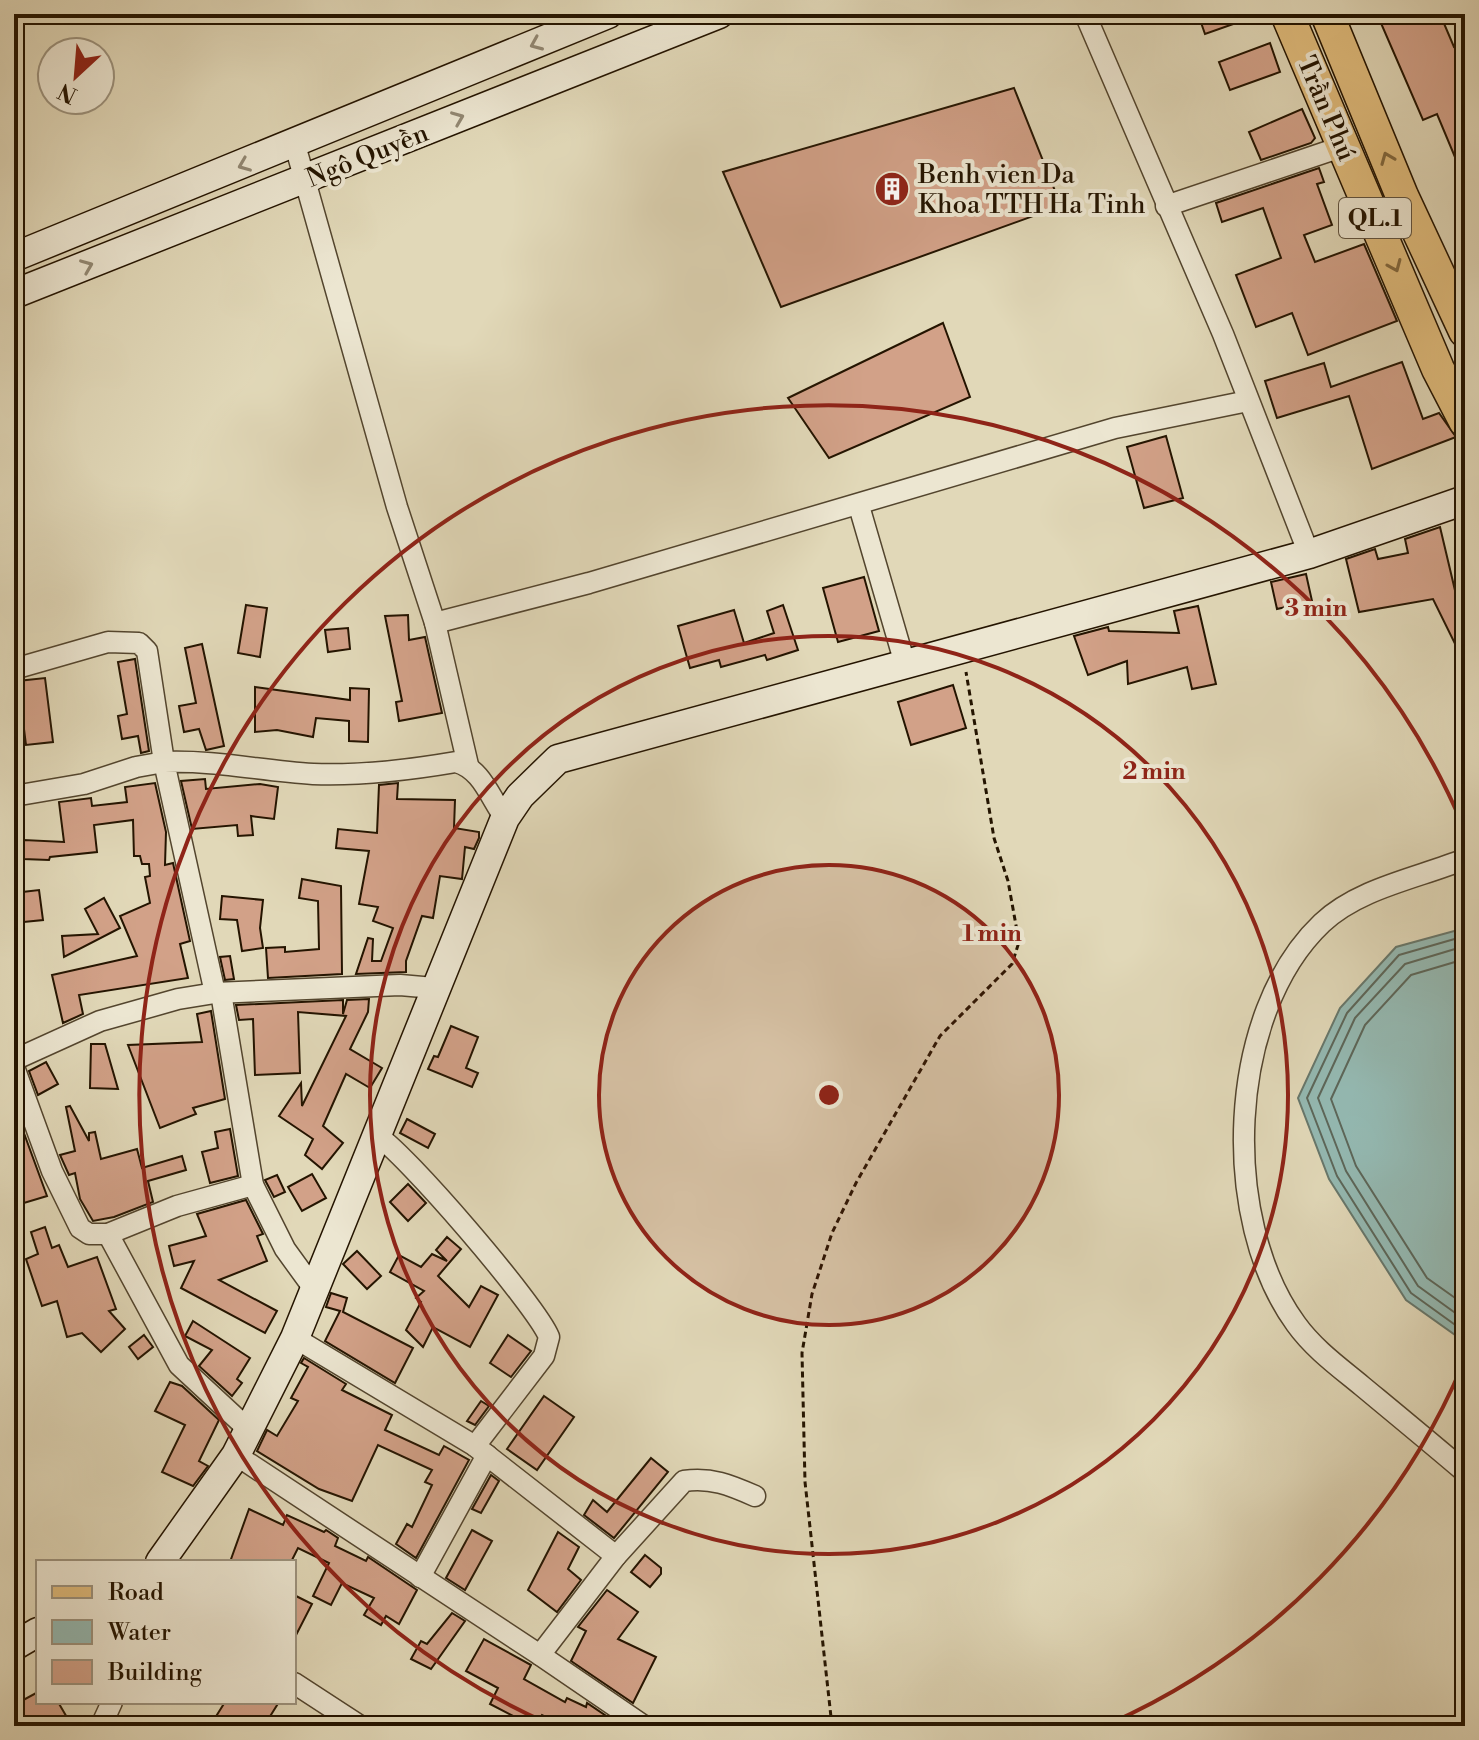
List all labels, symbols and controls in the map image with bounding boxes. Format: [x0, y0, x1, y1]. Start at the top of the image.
one-way arrow [530, 34, 544, 51]
north arrow [36, 36, 116, 116]
street label: Trần Phú [1290, 51, 1362, 166]
text: N [54, 76, 82, 109]
one-way arrow [450, 111, 464, 128]
street label: Ngô Quyền [302, 117, 433, 195]
one-way arrow [1380, 152, 1396, 166]
one-way arrow [238, 155, 252, 172]
place label: Benh vien Da Khoa TTH Ha Tinh [917, 159, 1145, 221]
building icon: Benh vien Da Khoa TTH Ha Tinh [873, 170, 911, 208]
road number: QL.1 [1339, 198, 1411, 238]
one-way arrow [1385, 258, 1401, 272]
one-way arrow [79, 260, 93, 276]
text: 3 min [1285, 594, 1348, 624]
text: 2 min [1122, 757, 1186, 787]
text: 1 min [962, 919, 1022, 949]
centre of rings [815, 1081, 843, 1109]
legend [36, 1560, 296, 1704]
text: Road [108, 1578, 164, 1608]
text: Water [107, 1618, 171, 1648]
text: Building [107, 1658, 202, 1688]

